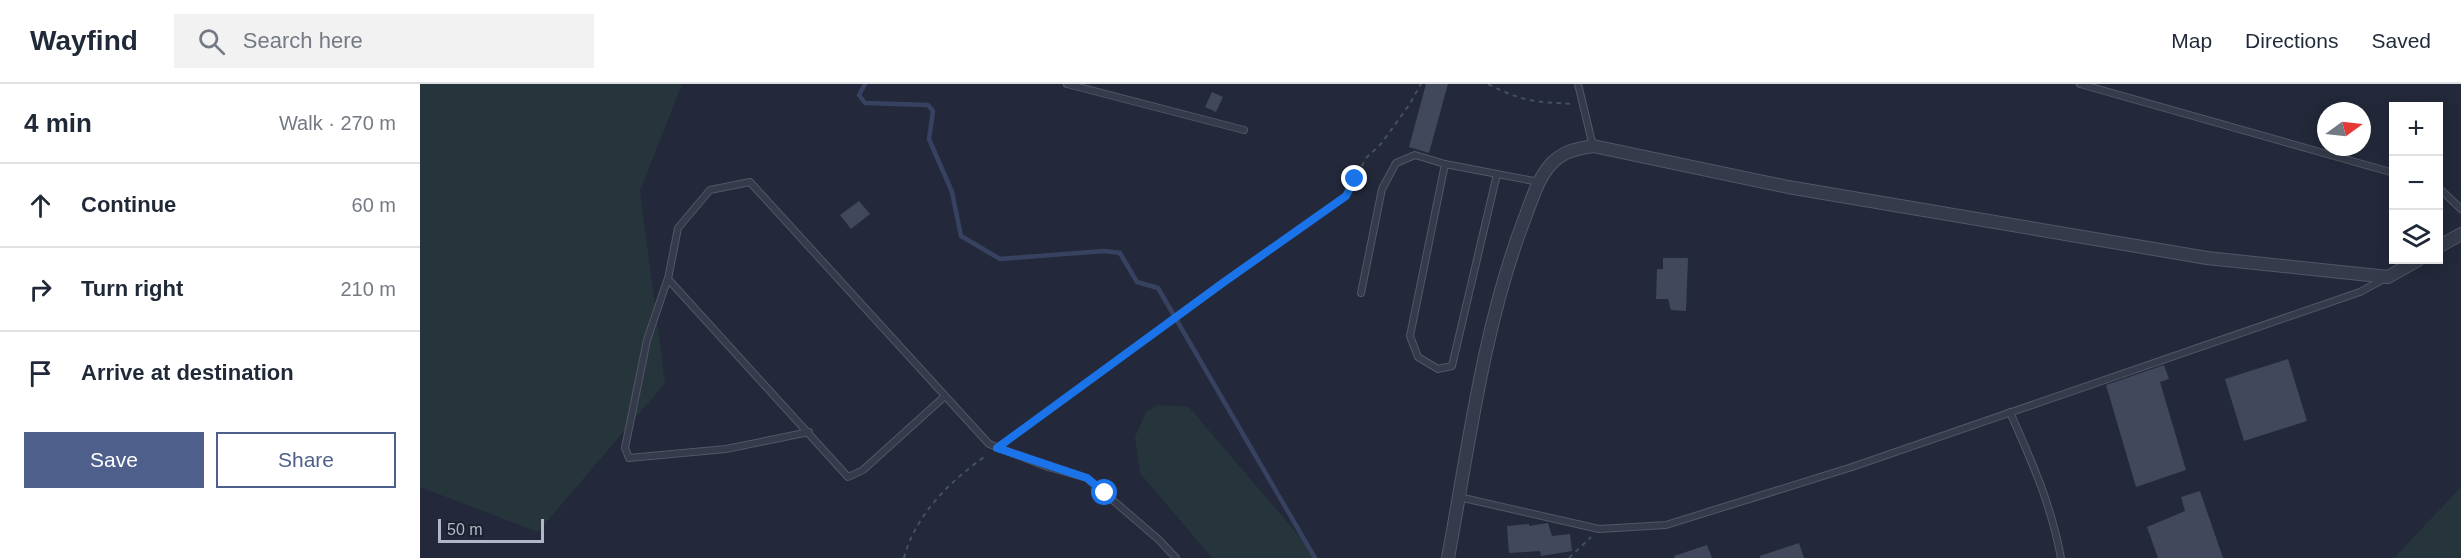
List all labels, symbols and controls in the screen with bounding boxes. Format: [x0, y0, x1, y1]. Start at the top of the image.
search box [174, 14, 594, 68]
text: Wayfind [30, 25, 138, 56]
icon: search [195, 25, 228, 58]
text: Search here [243, 28, 363, 53]
text: Map [2171, 29, 2212, 52]
text: Directions [2245, 29, 2338, 52]
text: Saved [2371, 29, 2431, 52]
north arrow [2317, 102, 2371, 156]
map controls [2389, 102, 2443, 264]
button: + [2389, 102, 2443, 156]
text: 4 min [24, 108, 92, 138]
text: Walk · 270 m [279, 112, 396, 134]
button: − [2389, 156, 2443, 210]
route end [1341, 165, 1367, 191]
icon: ahead [24, 189, 57, 222]
text: Continue [81, 192, 176, 217]
text: 60 m [352, 194, 396, 216]
button: layers [2389, 210, 2443, 264]
icon: right [24, 273, 57, 306]
text: Turn right [81, 276, 183, 301]
text: 210 m [340, 278, 396, 300]
icon: arrive [24, 357, 57, 390]
text: Arrive at destination [81, 360, 294, 385]
button: Save [24, 432, 204, 488]
button: Share [216, 432, 396, 488]
route start [1091, 479, 1117, 505]
scale bar [438, 516, 544, 544]
text: 50 m [447, 521, 483, 538]

